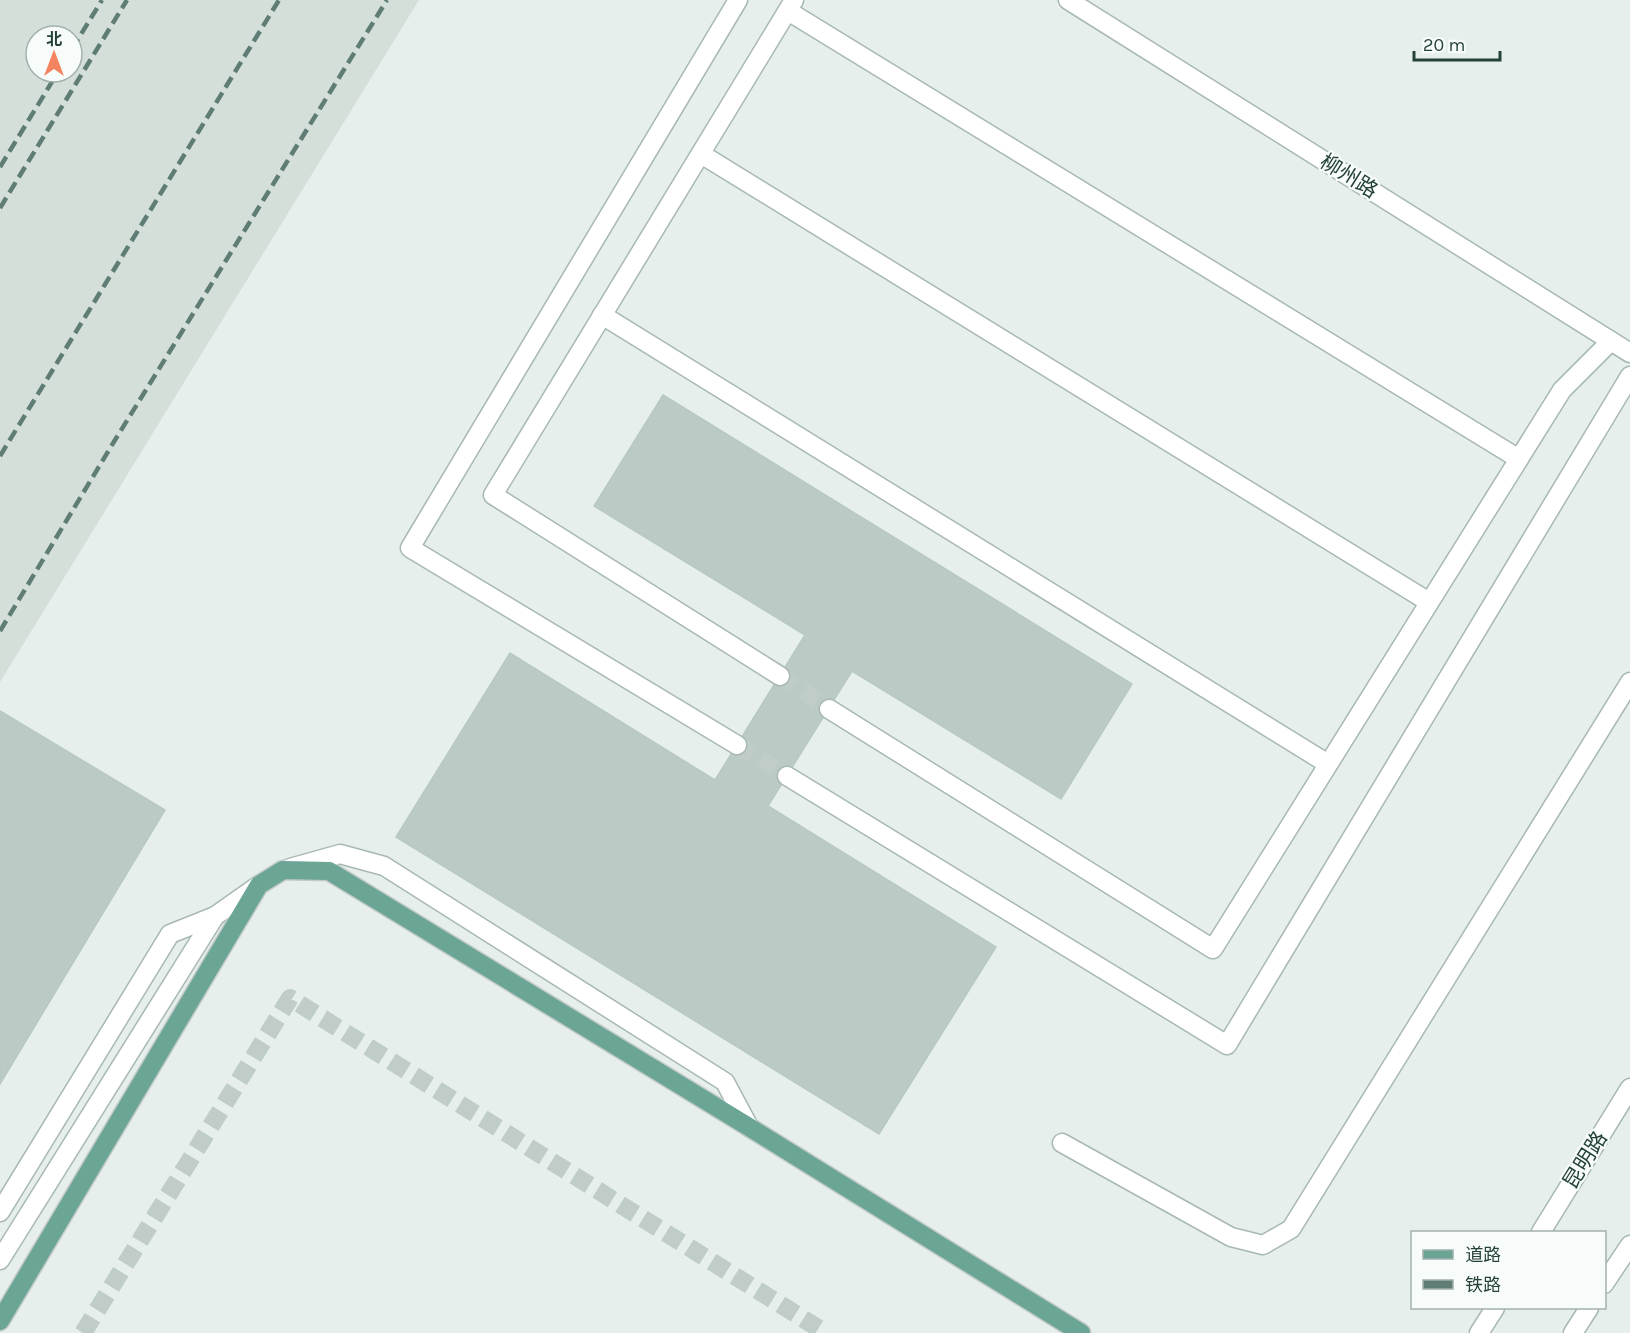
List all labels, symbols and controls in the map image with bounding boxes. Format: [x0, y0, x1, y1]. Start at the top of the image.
north arrow [24, 24, 84, 84]
scale bar [1414, 24, 1500, 62]
text: 北 [46, 30, 62, 49]
text: 20 m [1423, 34, 1465, 56]
street label: 柳州路 [1316, 149, 1382, 203]
street label: 昆明路 [1558, 1127, 1612, 1193]
legend [1411, 1231, 1606, 1309]
text: 道路 [1465, 1244, 1501, 1266]
text: 铁路 [1465, 1274, 1501, 1296]

